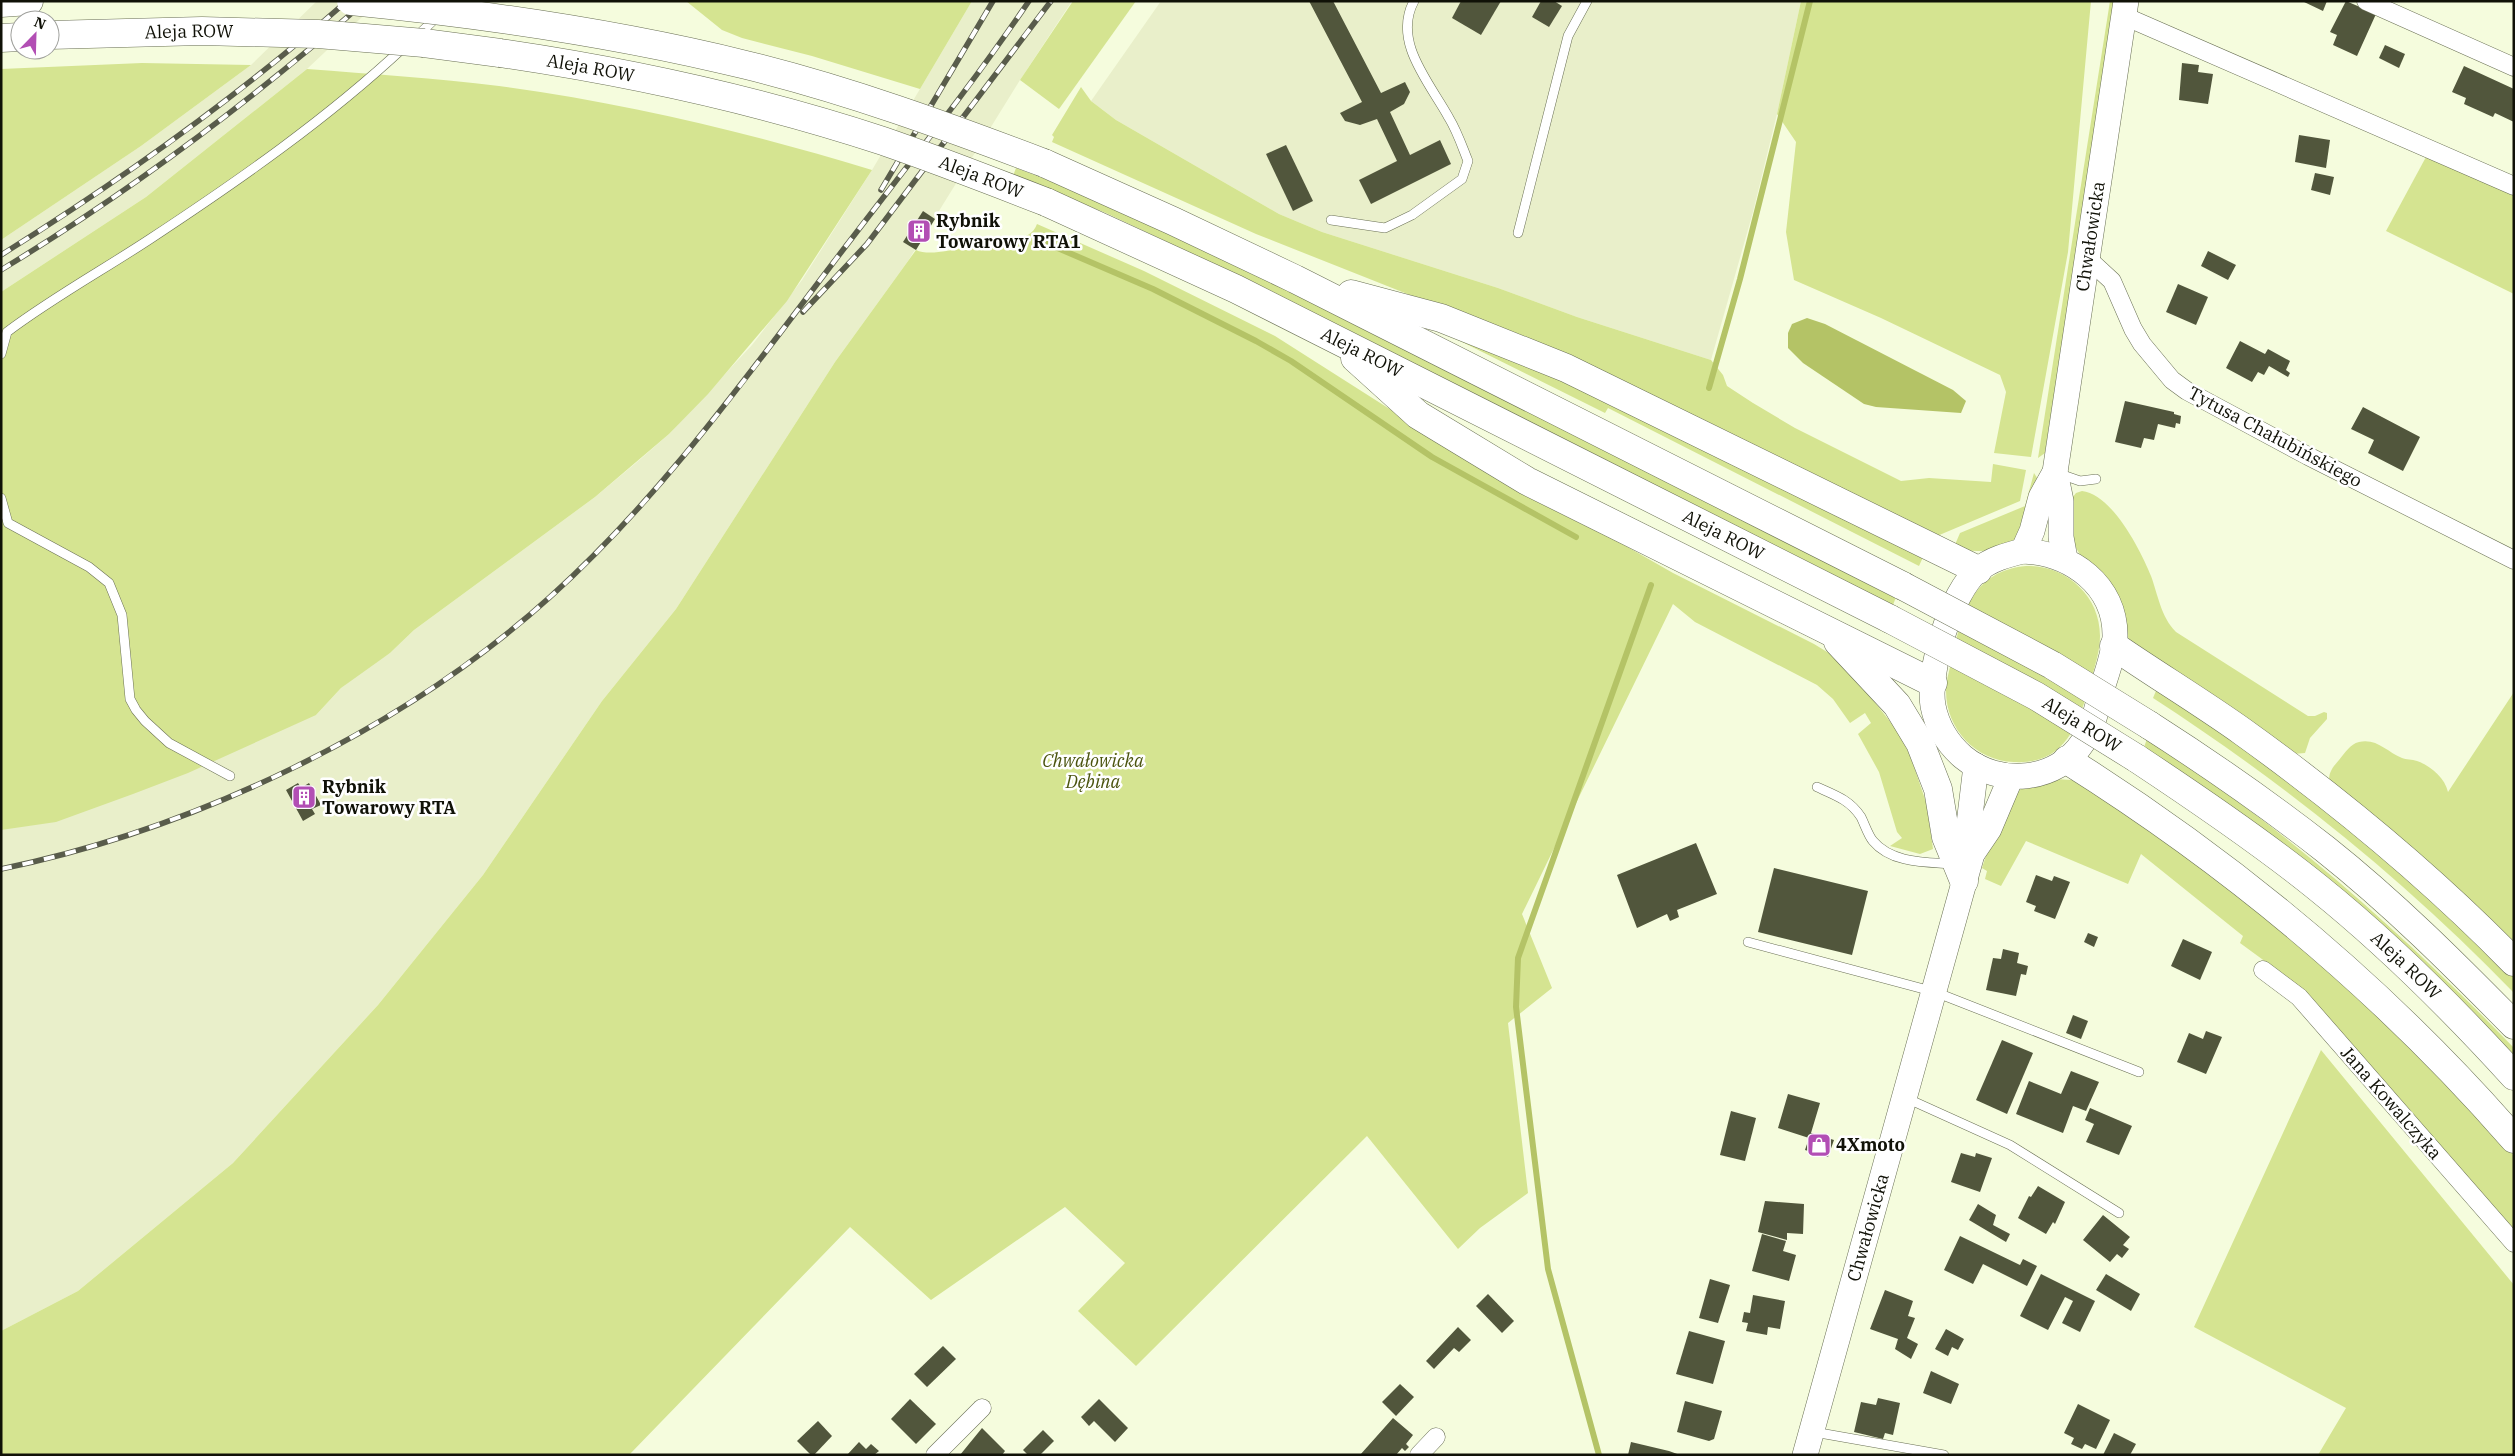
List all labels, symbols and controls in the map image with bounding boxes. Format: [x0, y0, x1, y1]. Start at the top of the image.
north arrow [10, 10, 60, 60]
text: N [31, 13, 49, 33]
street label: Aleja ROW [144, 19, 234, 44]
street label: Aleja ROW [545, 48, 637, 87]
street label: Aleja ROW [936, 150, 1027, 203]
street label: Chwałowicka [2070, 179, 2110, 293]
place label: Rybnik Towarowy RTA1 [936, 209, 1081, 253]
building icon: Rybnik Towarowy RTA1 [906, 218, 932, 244]
street label: Aleja ROW [1317, 322, 1407, 383]
street label: Tytusa Chałubińskiego [2184, 381, 2366, 492]
street label: Aleja ROW [1679, 504, 1769, 565]
street label: Aleja ROW [2038, 691, 2126, 757]
park label: Chwałowicka Dębina [1042, 749, 1144, 793]
place label: Rybnik Towarowy RTA [322, 775, 456, 819]
building icon: Rybnik Towarowy RTA [291, 784, 317, 810]
street label: Aleja ROW [2366, 926, 2447, 1004]
street label: Jana Kowalczyka [2336, 1041, 2447, 1164]
shop icon: 4Xmoto [1806, 1132, 1832, 1158]
place label: 4Xmoto [1836, 1133, 1905, 1156]
street label: Chwałowicka [1842, 1171, 1894, 1284]

